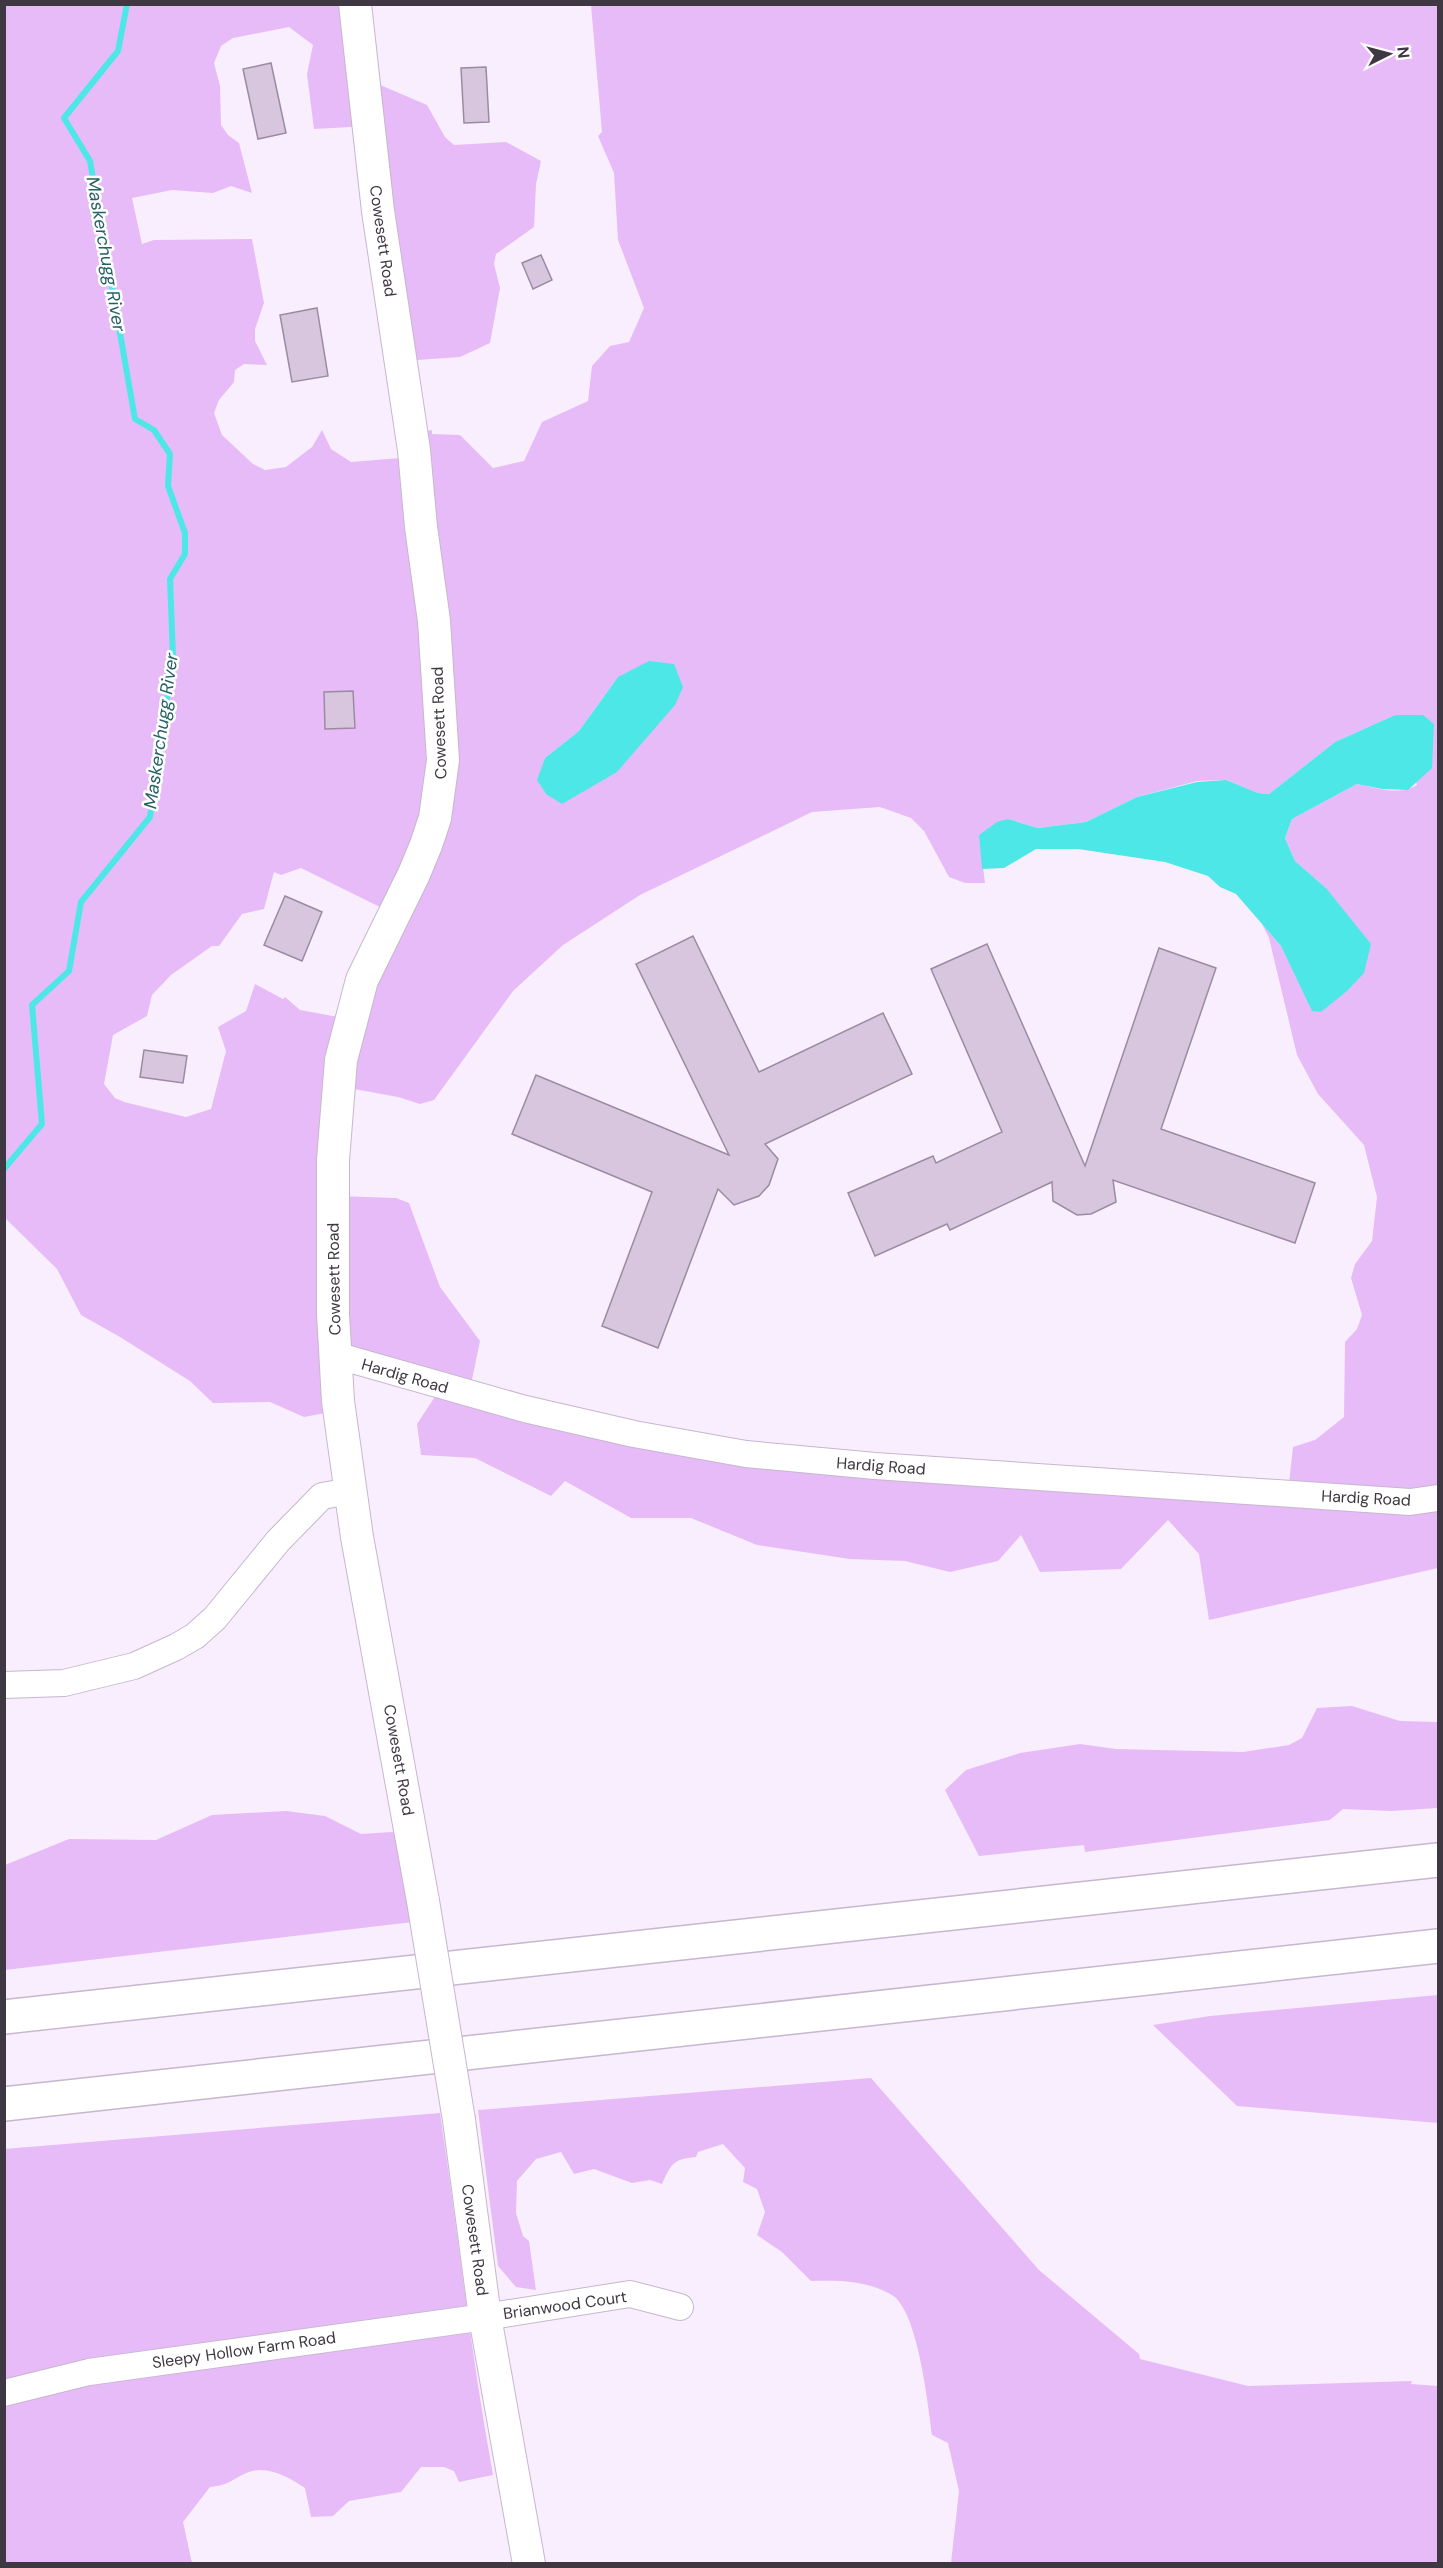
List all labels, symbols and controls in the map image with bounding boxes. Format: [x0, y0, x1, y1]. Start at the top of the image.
north arrow [1359, 24, 1419, 84]
text: N [1392, 46, 1414, 59]
water label: Maskerchugg River [81, 175, 132, 335]
street label: Cowesett Road [365, 184, 401, 298]
water label: Maskerchugg River [138, 650, 184, 810]
street label: Cowesett Road [427, 666, 451, 780]
street label: Cowesett Road [323, 1223, 345, 1335]
street label: Hardig Road [359, 1354, 451, 1398]
street label: Hardig Road [836, 1452, 926, 1480]
street label: Hardig Road [1321, 1485, 1411, 1511]
street label: Cowesett Road [379, 1703, 419, 1817]
street label: Cowesett Road [457, 2183, 493, 2297]
street label: Brianwood Court [502, 2286, 628, 2324]
street label: Sleepy Hollow Farm Road [151, 2327, 337, 2373]

